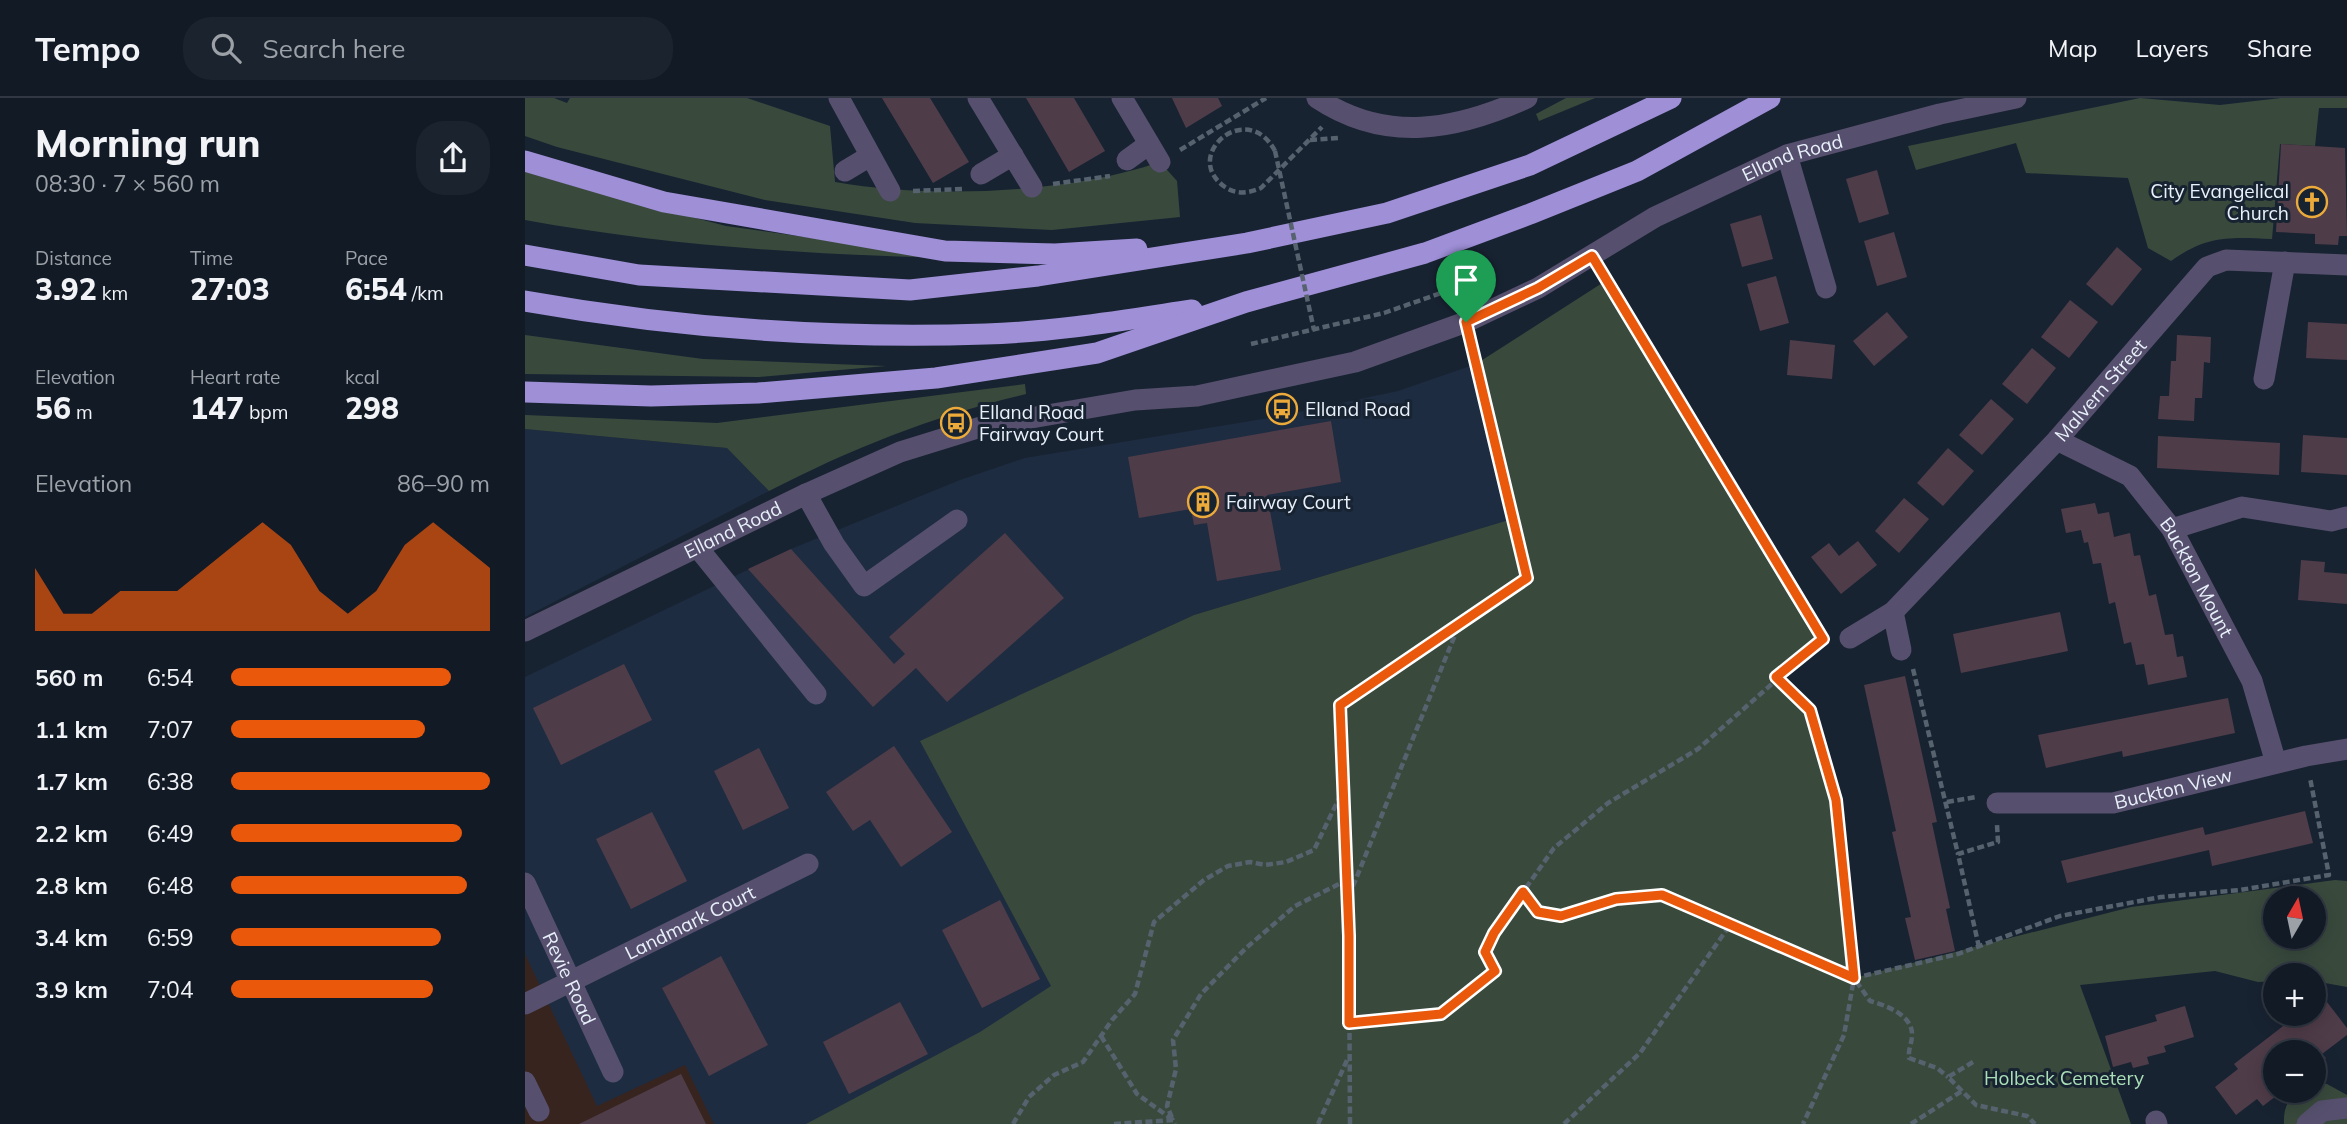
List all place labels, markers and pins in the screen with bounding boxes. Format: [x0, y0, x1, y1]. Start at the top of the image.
place label: City Evangelical Church [2150, 179, 2289, 225]
church icon: City Evangelical Church [2295, 185, 2329, 219]
pin [1436, 250, 1496, 322]
bus stop icon: Elland Road [1265, 392, 1299, 426]
place label: Elland Road [1305, 397, 1411, 421]
place label: Elland Road Fairway Court [979, 400, 1104, 446]
bus stop icon: Elland Road Fairway Court [939, 406, 973, 440]
building icon: Fairway Court [1186, 485, 1220, 519]
place label: Fairway Court [1226, 490, 1351, 514]

